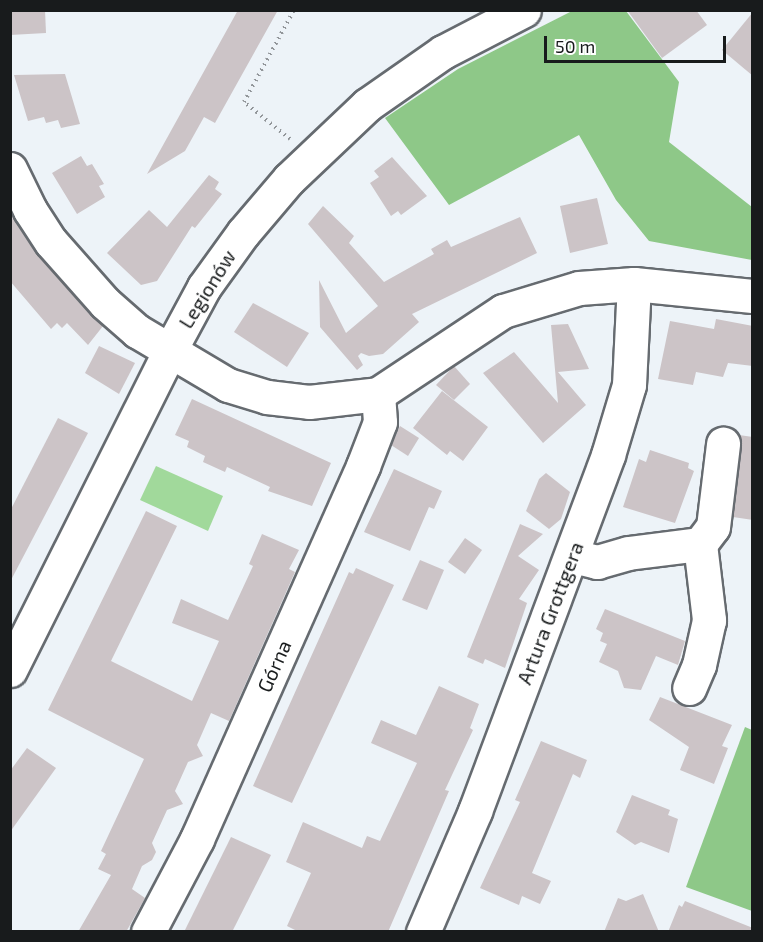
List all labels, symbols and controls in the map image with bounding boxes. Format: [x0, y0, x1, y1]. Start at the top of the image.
scale bar [547, 24, 728, 62]
text: 50 m [555, 35, 595, 57]
street label: Legionów [174, 245, 240, 333]
street label: Artura Grottgera [512, 538, 588, 688]
street label: Górna [252, 636, 296, 696]

